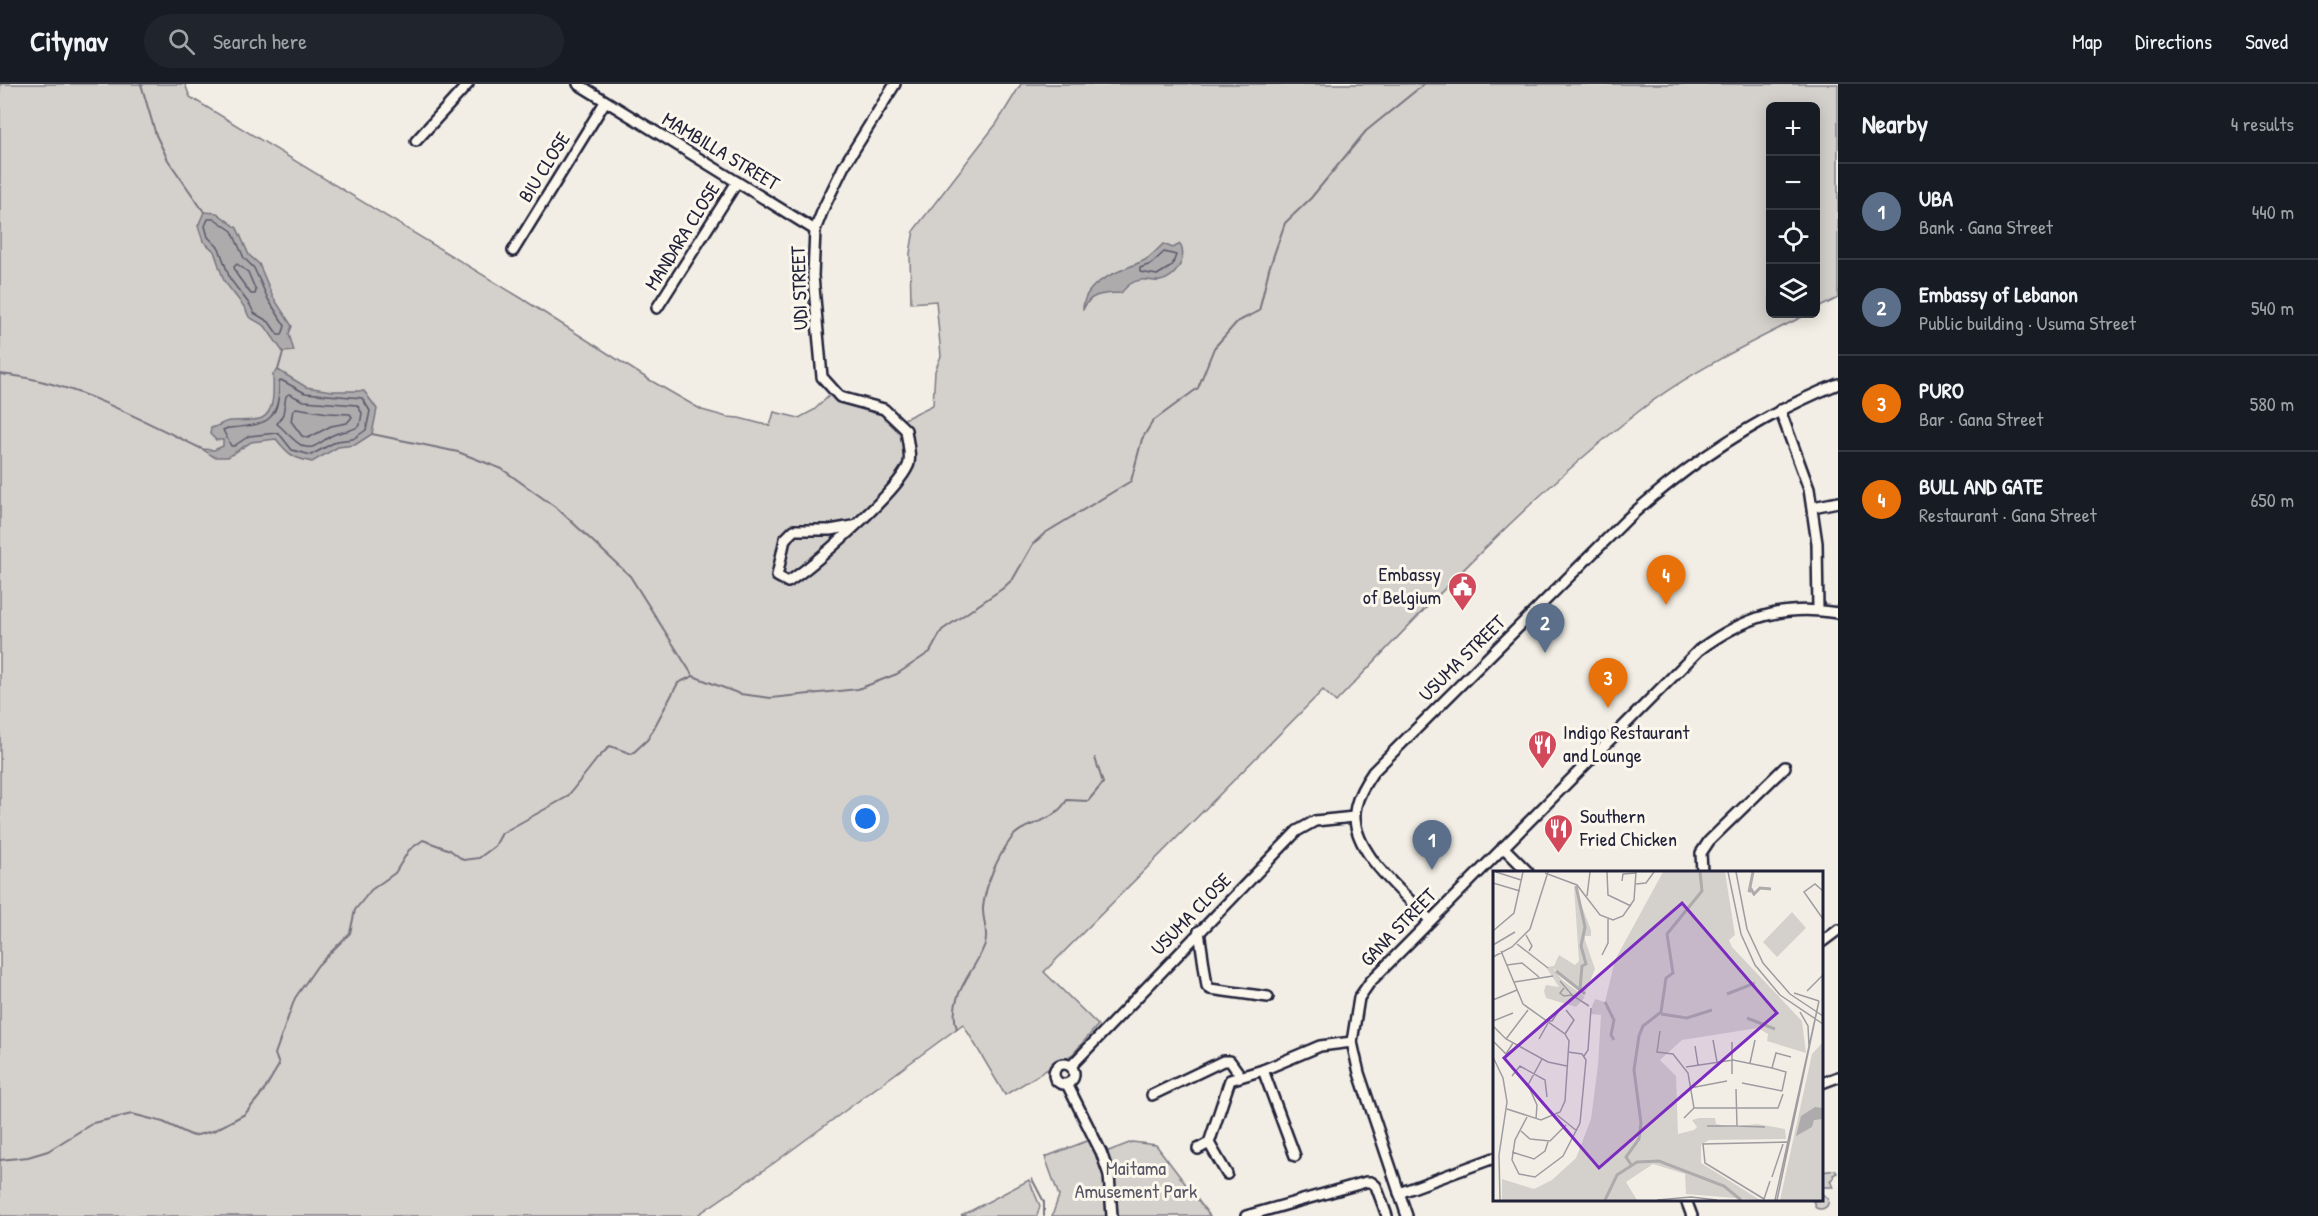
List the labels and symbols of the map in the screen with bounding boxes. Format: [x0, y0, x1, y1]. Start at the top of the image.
street label: MAMBILLA STREET [658, 105, 785, 197]
street label: BIU CLOSE [511, 126, 576, 207]
street label: MANDARA CLOSE [638, 176, 726, 295]
street label: UDI STREET [784, 245, 813, 331]
pin: 4 [1646, 556, 1686, 605]
place label: Embassy of Belgium [1363, 560, 1441, 610]
public building icon: Embassy of Belgium [1446, 570, 1478, 612]
pin: 2 [1526, 604, 1564, 653]
street label: USUMA STREET [1412, 608, 1511, 707]
pin: 3 [1588, 658, 1628, 708]
place label: Indigo Restaurant and Lounge [1563, 718, 1691, 768]
restaurant icon: Indigo Restaurant and Lounge [1526, 728, 1558, 770]
place label: Southern Fried Chicken [1579, 802, 1677, 852]
your location [851, 804, 880, 833]
restaurant icon: Southern Fried Chicken [1543, 812, 1575, 854]
pin: 1 [1412, 820, 1452, 870]
street label: USUMA CLOSE [1144, 866, 1237, 961]
inset map [1493, 871, 1823, 1201]
street label: GANA STREET [1354, 881, 1442, 972]
park label: Maitama Amusement Park [1075, 1154, 1197, 1204]

